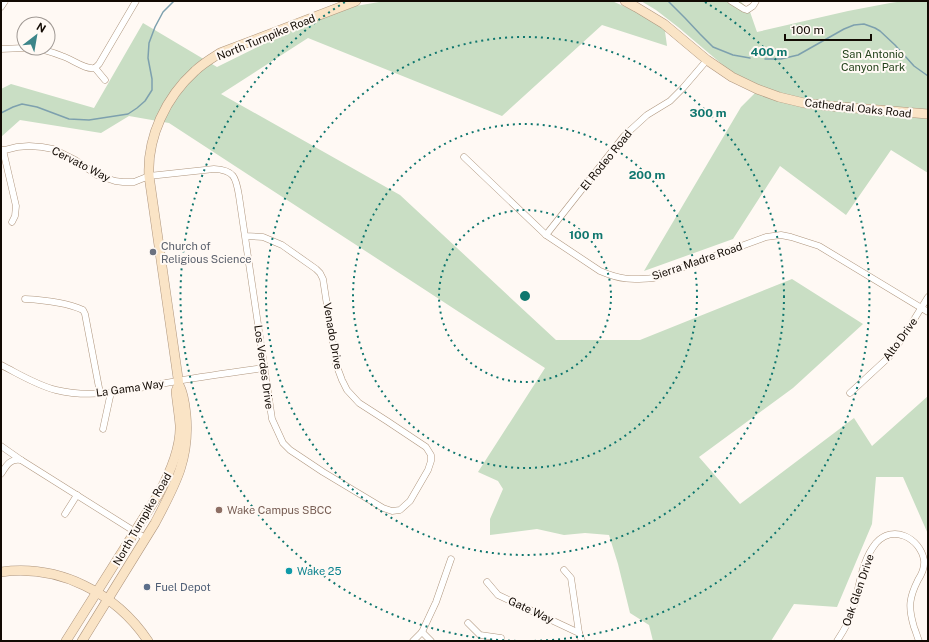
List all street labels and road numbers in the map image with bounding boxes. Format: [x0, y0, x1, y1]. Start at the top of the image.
street label: North Turnpike Road [215, 12, 317, 62]
street label: Cathedral Oaks Road [804, 96, 912, 120]
street label: El Rodeo Road [578, 128, 634, 192]
street label: Cervato Way [50, 144, 112, 184]
street label: Sierra Madre Road [650, 240, 744, 282]
street label: Venado Drive [321, 302, 345, 370]
street label: Alto Drive [880, 315, 920, 363]
street label: Los Verdes Drive [252, 324, 276, 410]
street label: La Gama Way [95, 377, 165, 399]
street label: North Turnpike Road [111, 471, 173, 567]
street label: Oak Glen Drive [840, 552, 876, 628]
street label: Gate Way [507, 594, 556, 626]

